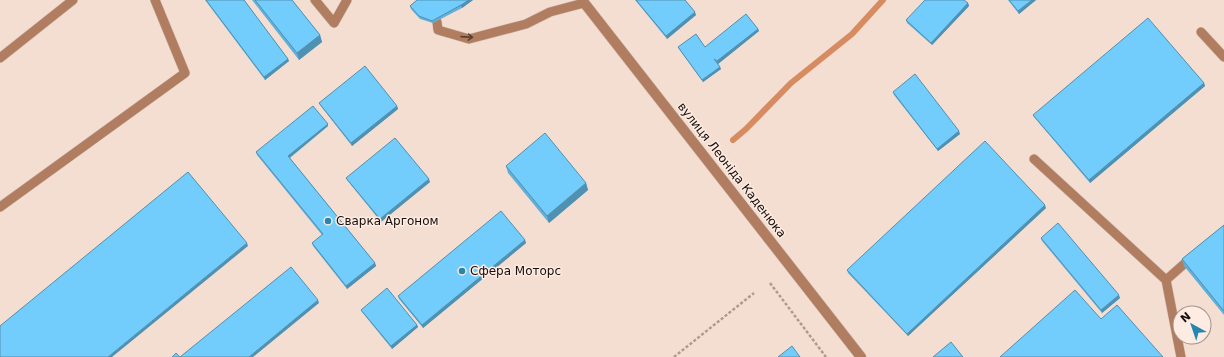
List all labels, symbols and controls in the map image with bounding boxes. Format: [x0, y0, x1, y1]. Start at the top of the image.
one-way arrow [460, 34, 473, 41]
street label: вулиця Леоніда Каденюка [675, 100, 789, 240]
place label: Сварка Аргоном [336, 214, 439, 228]
marker: Сварка Аргоном [323, 216, 333, 226]
place label: Сфера Моторс [470, 264, 561, 278]
marker: Сфера Моторс [457, 266, 467, 276]
north arrow [1172, 305, 1212, 345]
text: N [1178, 310, 1194, 326]

